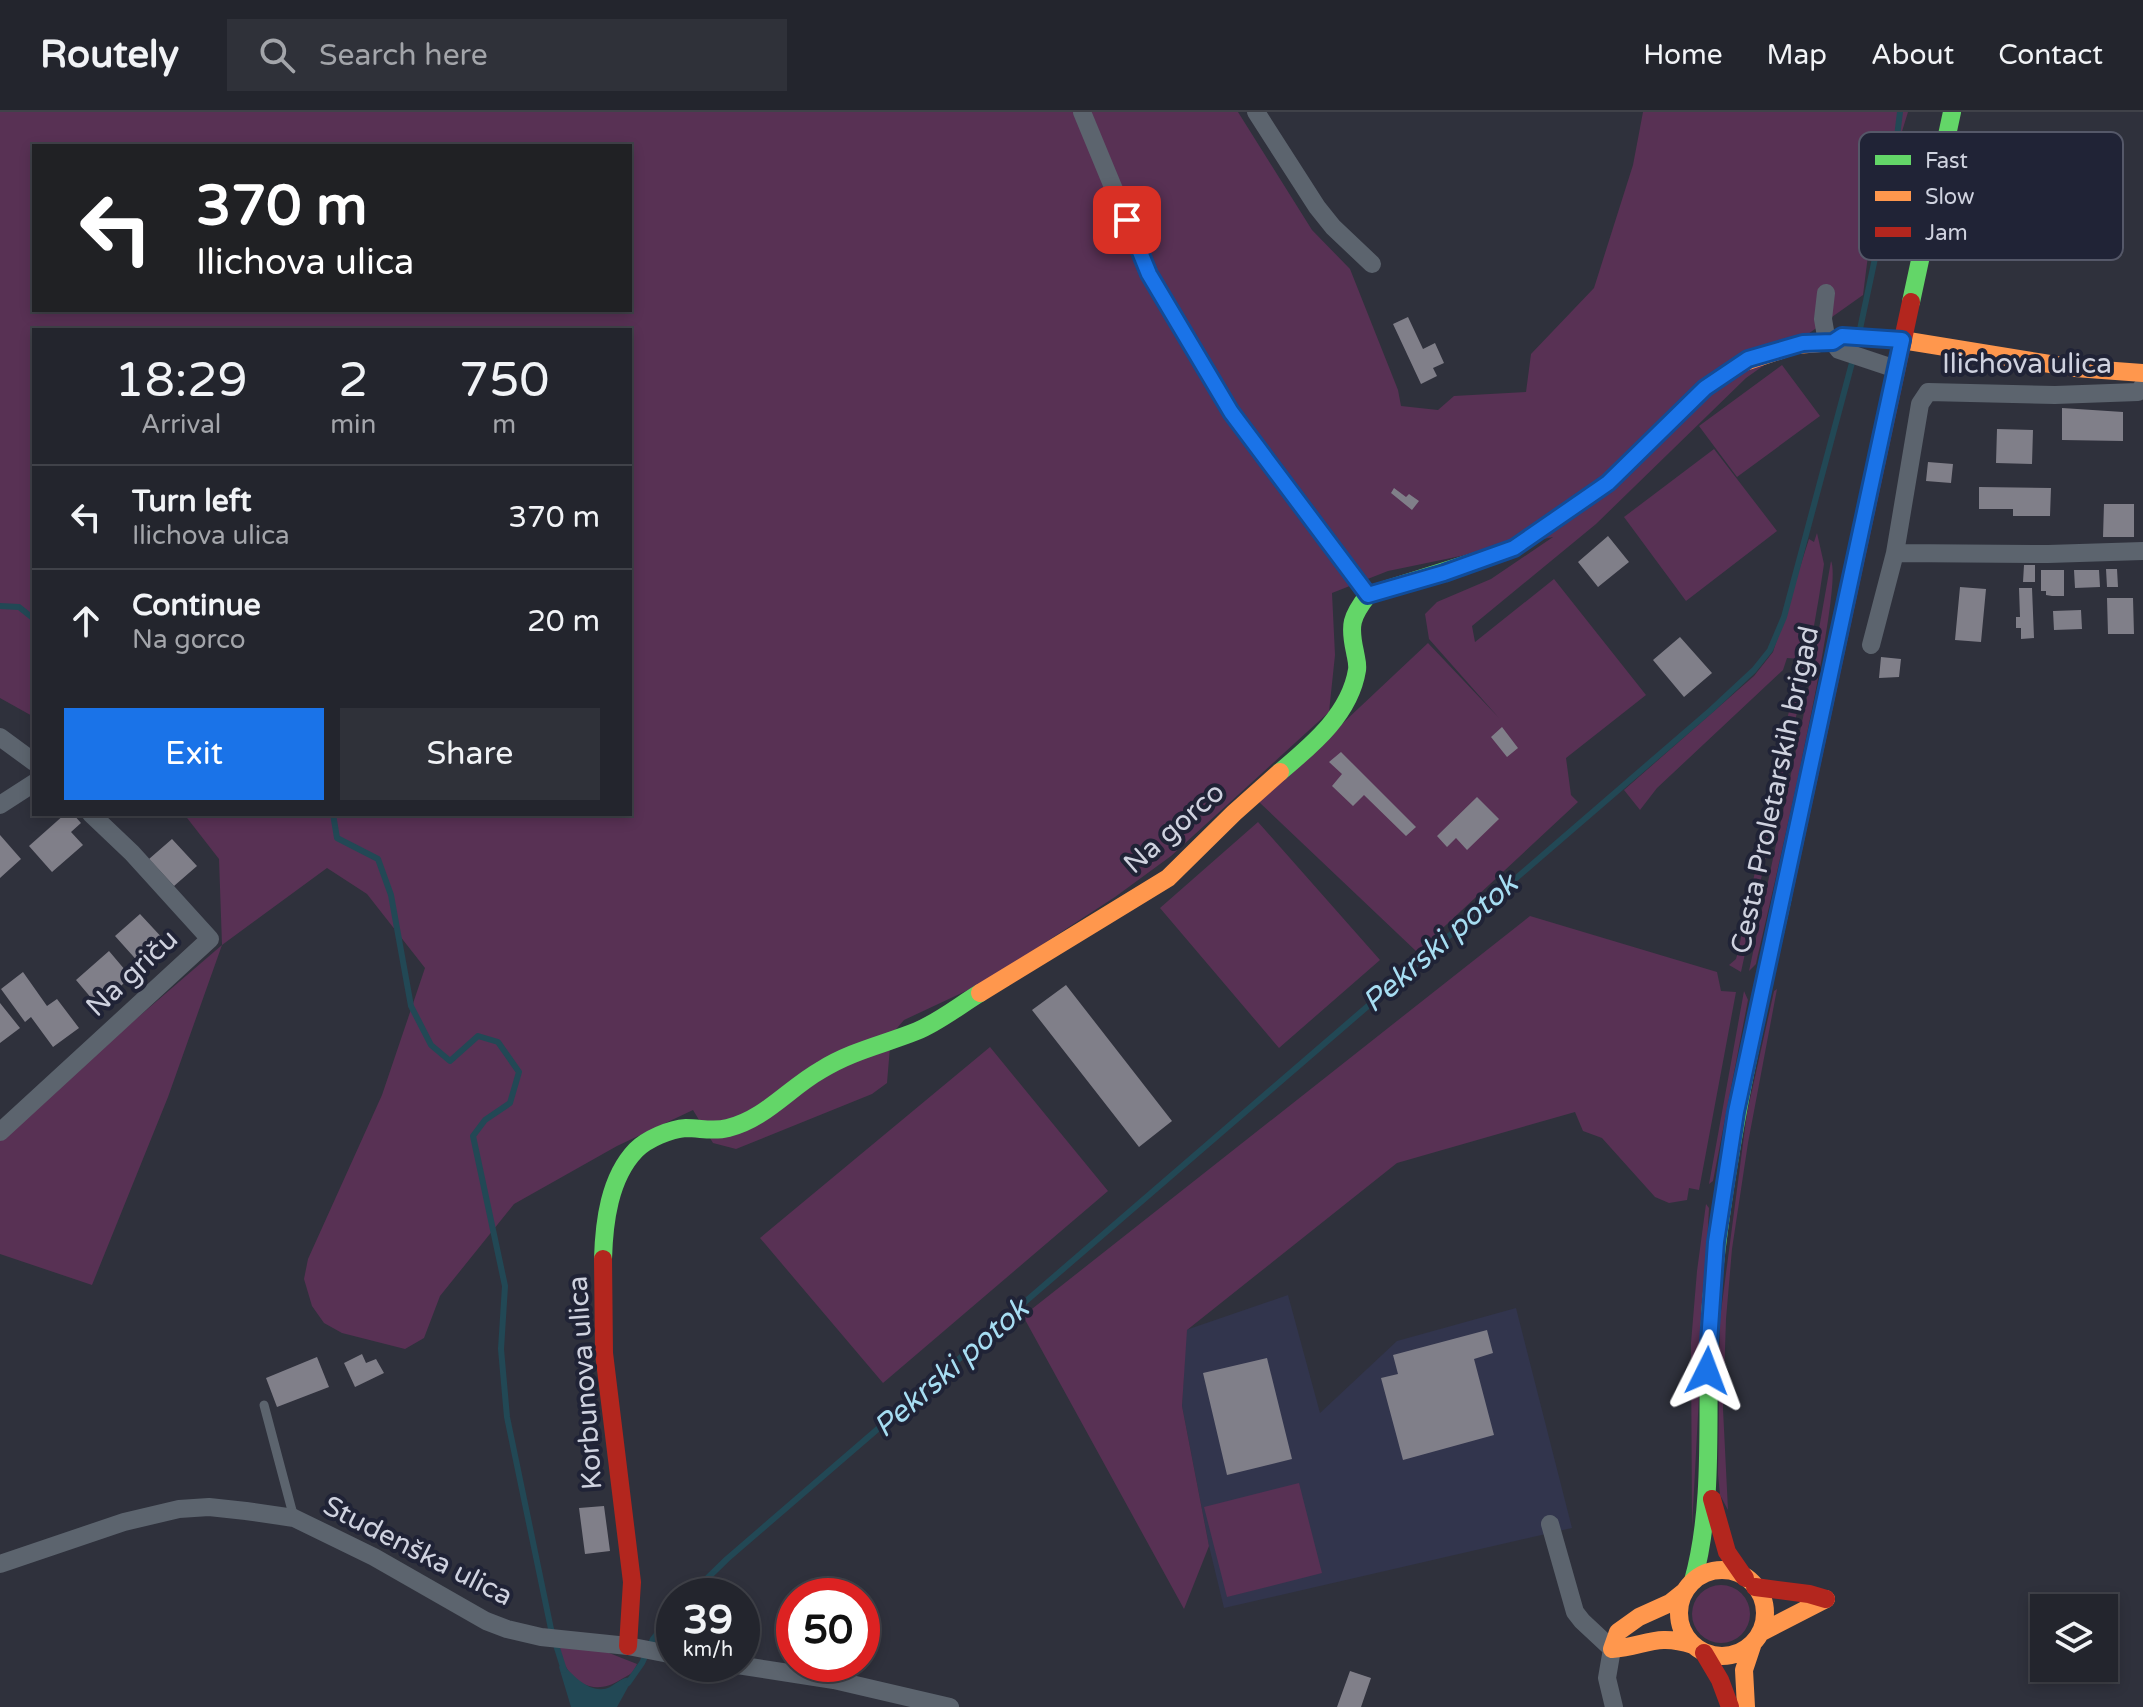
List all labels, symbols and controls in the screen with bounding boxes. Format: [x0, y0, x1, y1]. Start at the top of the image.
search box [227, 19, 787, 91]
text: Routely [40, 32, 179, 78]
icon: search [255, 33, 299, 77]
text: Search here [319, 37, 488, 74]
text: Home [1643, 38, 1723, 72]
text: Map [1767, 38, 1827, 72]
text: About [1871, 38, 1954, 72]
text: Contact [1998, 38, 2103, 72]
legend [1859, 132, 2123, 260]
text: Fast [1925, 148, 1968, 174]
text: 370 m [196, 173, 367, 240]
icon: left [64, 176, 168, 280]
text: Slow [1925, 184, 1975, 210]
pin [1093, 186, 1161, 254]
icon: arrive [1105, 198, 1149, 242]
text: Jam [1925, 220, 1968, 246]
text: Ilichova ulica [196, 241, 414, 284]
street label: Ilichova ulica [1942, 347, 2112, 381]
text: 18:29 [115, 352, 248, 410]
text: 2 [338, 352, 368, 410]
text: 750 [459, 352, 549, 410]
text: Arrival [141, 409, 221, 440]
text: min [330, 409, 376, 440]
text: m [492, 409, 516, 440]
text: Turn left [132, 483, 251, 520]
icon: left [64, 495, 108, 539]
text: 370 m [508, 499, 600, 536]
text: Ilichova ulica [132, 520, 290, 551]
text: Continue [132, 587, 261, 624]
icon: ahead [64, 599, 108, 643]
text: 20 m [527, 603, 600, 640]
street label: Cesta Proletarskih brigad [1724, 623, 1826, 957]
text: Na gorco [132, 624, 246, 655]
button: Exit [64, 708, 324, 800]
button: Share [340, 708, 600, 800]
street label: Na gorco [1117, 775, 1231, 881]
water label: Pekrski potok [1355, 864, 1527, 1020]
street label: Na griču [79, 922, 185, 1024]
street label: Korbunova ulica [561, 1275, 609, 1491]
water label: Pekrski potok [866, 1289, 1038, 1445]
position arrow [1665, 1329, 1749, 1413]
street label: Studenška ulica [318, 1489, 518, 1613]
speed limit sign: 50 [776, 1578, 880, 1682]
map controls [2030, 1594, 2118, 1682]
button: layers [2030, 1594, 2118, 1682]
text: 39 [683, 1596, 733, 1644]
text: km/h [683, 1638, 733, 1662]

